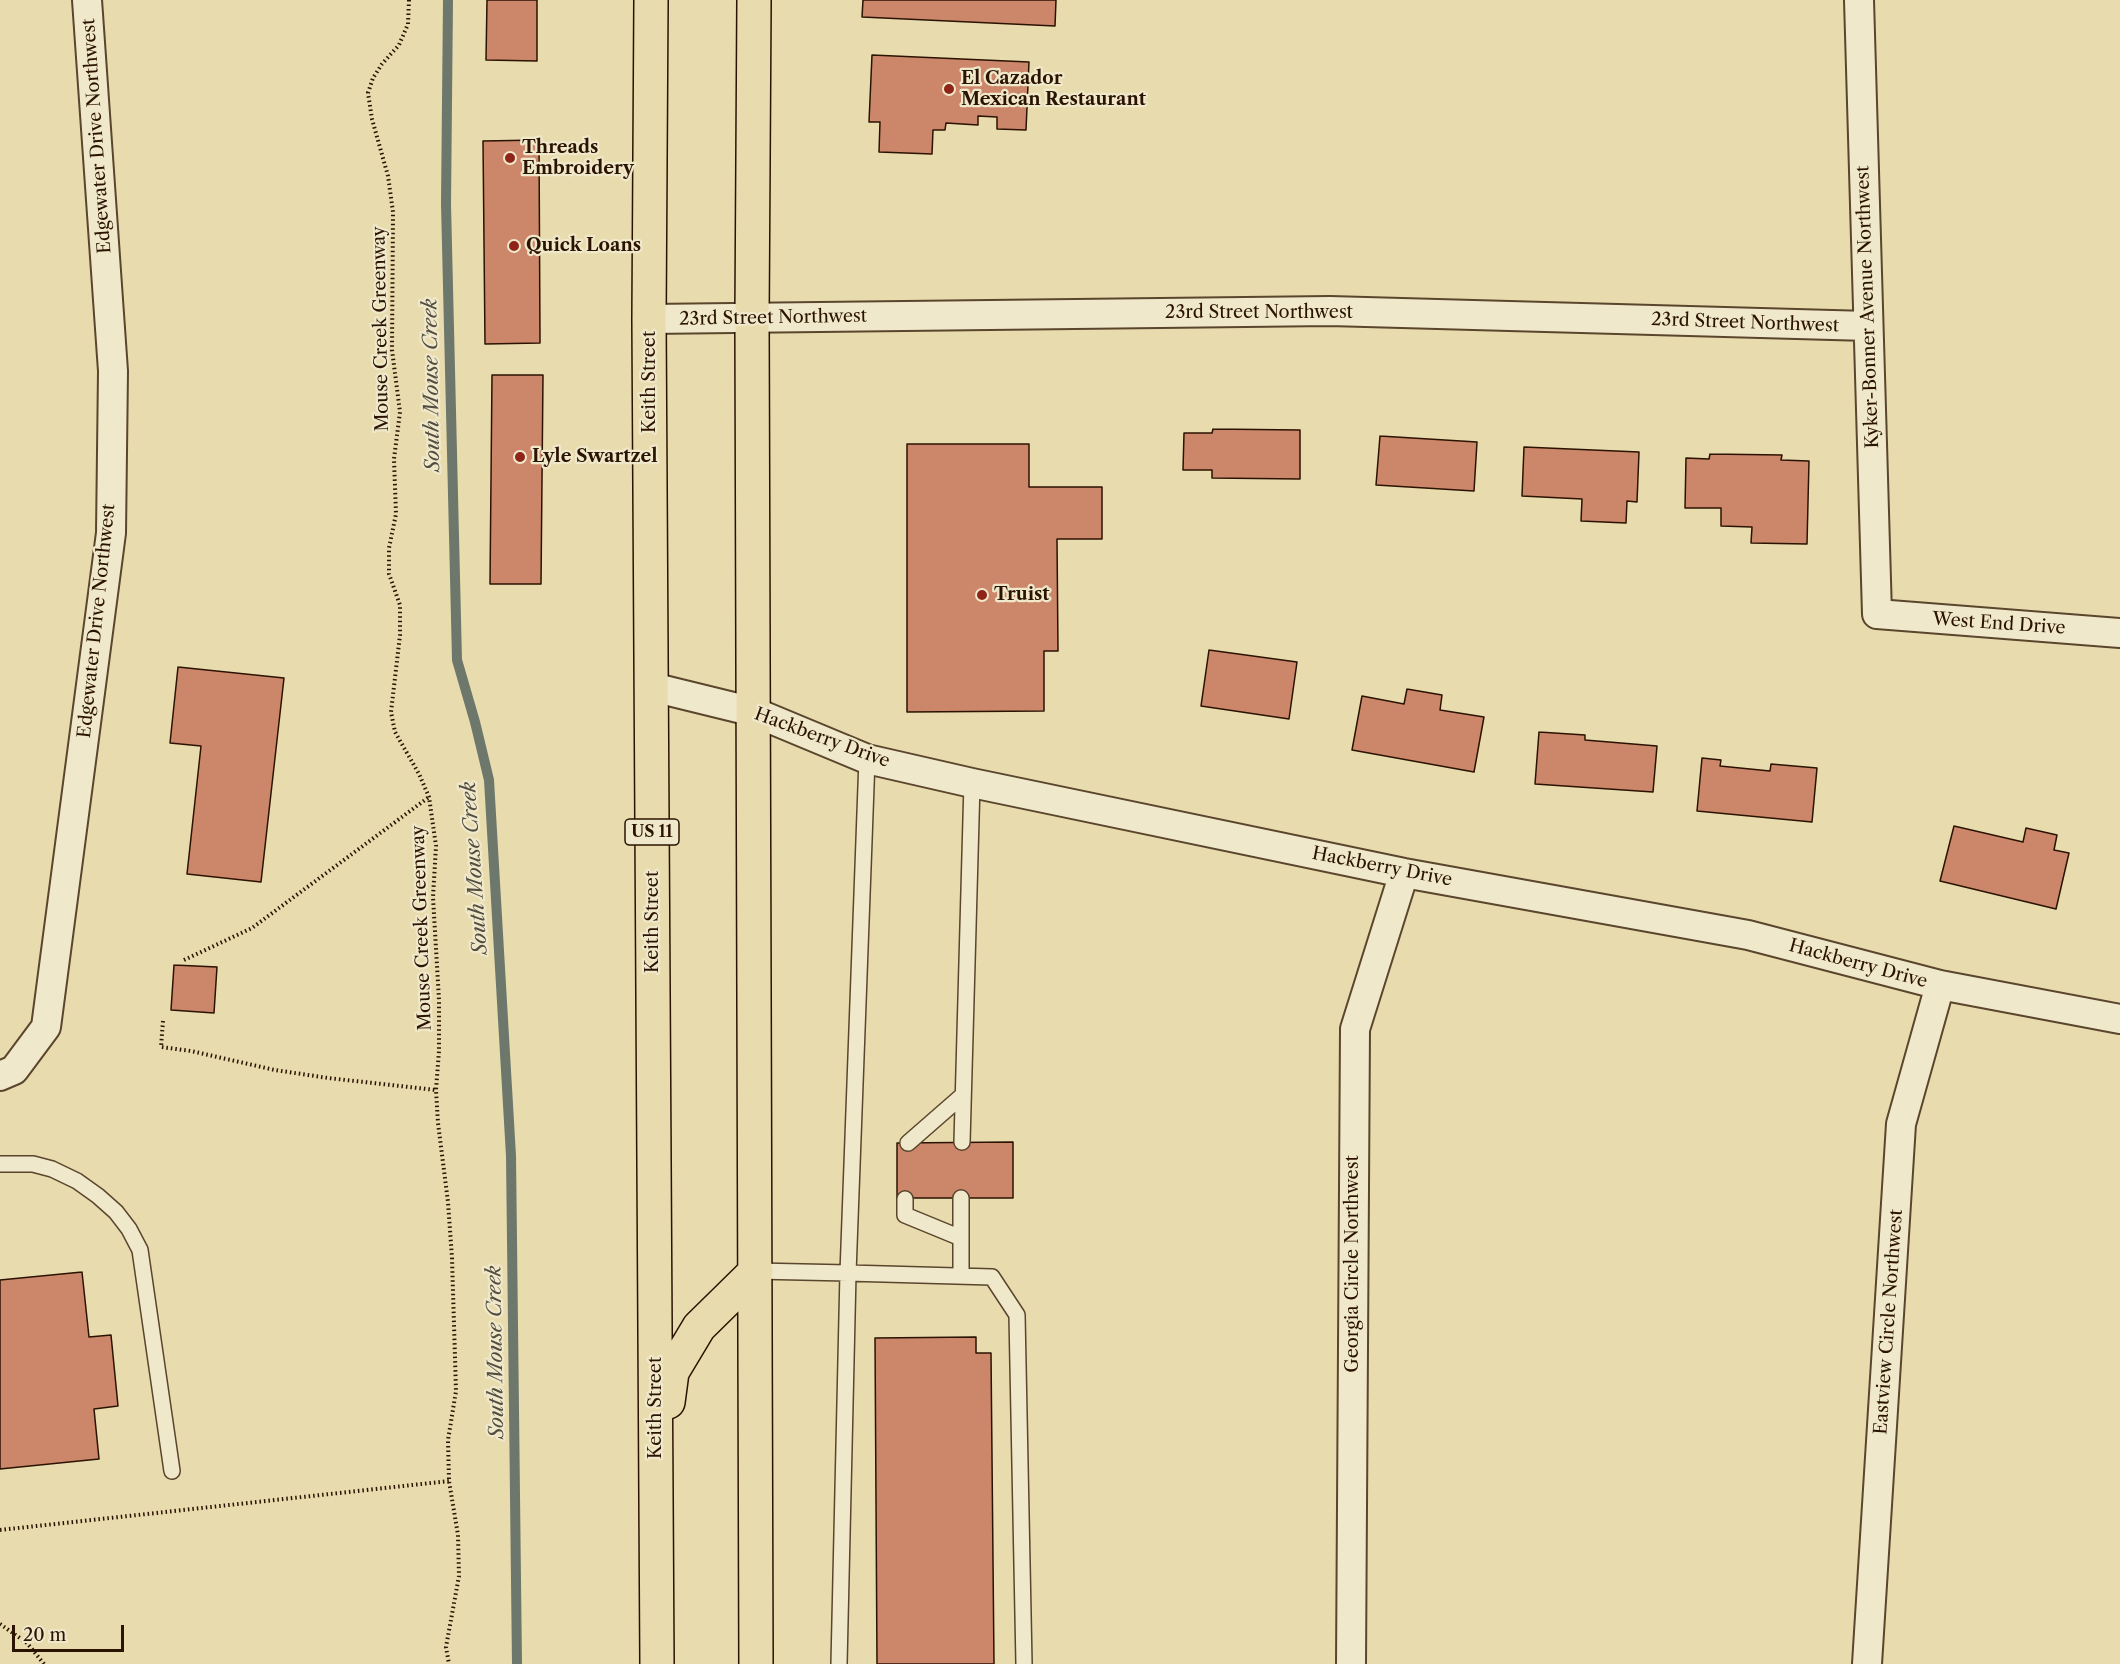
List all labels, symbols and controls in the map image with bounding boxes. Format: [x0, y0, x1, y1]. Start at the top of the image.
street label: Edgewater Drive Northwest [78, 18, 116, 254]
place label: El Cazador Mexican Restaurant [961, 68, 1146, 110]
marker: El Cazador Mexican Restaurant [942, 82, 956, 96]
place label: Threads Embroidery [522, 137, 634, 180]
marker: Threads Embroidery [503, 151, 517, 165]
street label: Kyker-Bonner Avenue Northwest [1852, 165, 1884, 449]
street label: Mouse Creek Greenway [368, 226, 394, 432]
place label: Quick Loans [526, 235, 641, 257]
marker: Quick Loans [507, 239, 521, 253]
water label: South Mouse Creek [418, 298, 446, 472]
street label: 23rd Street Northwest [1165, 302, 1353, 324]
street label: 23rd Street Northwest [679, 306, 867, 330]
street label: 23rd Street Northwest [1651, 309, 1839, 337]
street label: Keith Street [639, 331, 661, 433]
place label: Lyle Swartzel [532, 446, 658, 468]
marker: Lyle Swartzel [513, 450, 527, 464]
street label: Edgewater Drive Northwest [74, 503, 120, 739]
place label: Truist [994, 584, 1050, 606]
marker: Truist [975, 588, 989, 602]
street label: West End Drive [1932, 609, 2066, 639]
street label: Hackberry Drive [751, 704, 893, 772]
water label: South Mouse Creek [457, 781, 493, 955]
road number: US 11 [625, 819, 679, 845]
street label: Mouse Creek Greenway [408, 825, 436, 1031]
street label: Hackberry Drive [1310, 843, 1454, 891]
street label: Keith Street [642, 871, 664, 973]
street label: Hackberry Drive [1786, 935, 1930, 993]
street label: Georgia Circle Northwest [1342, 1155, 1364, 1373]
street label: Eastview Circle Northwest [1870, 1209, 1908, 1435]
water label: South Mouse Creek [482, 1265, 510, 1439]
street label: Keith Street [645, 1357, 667, 1459]
scale bar [15, 1613, 128, 1651]
text: 20 m [23, 1624, 66, 1646]

